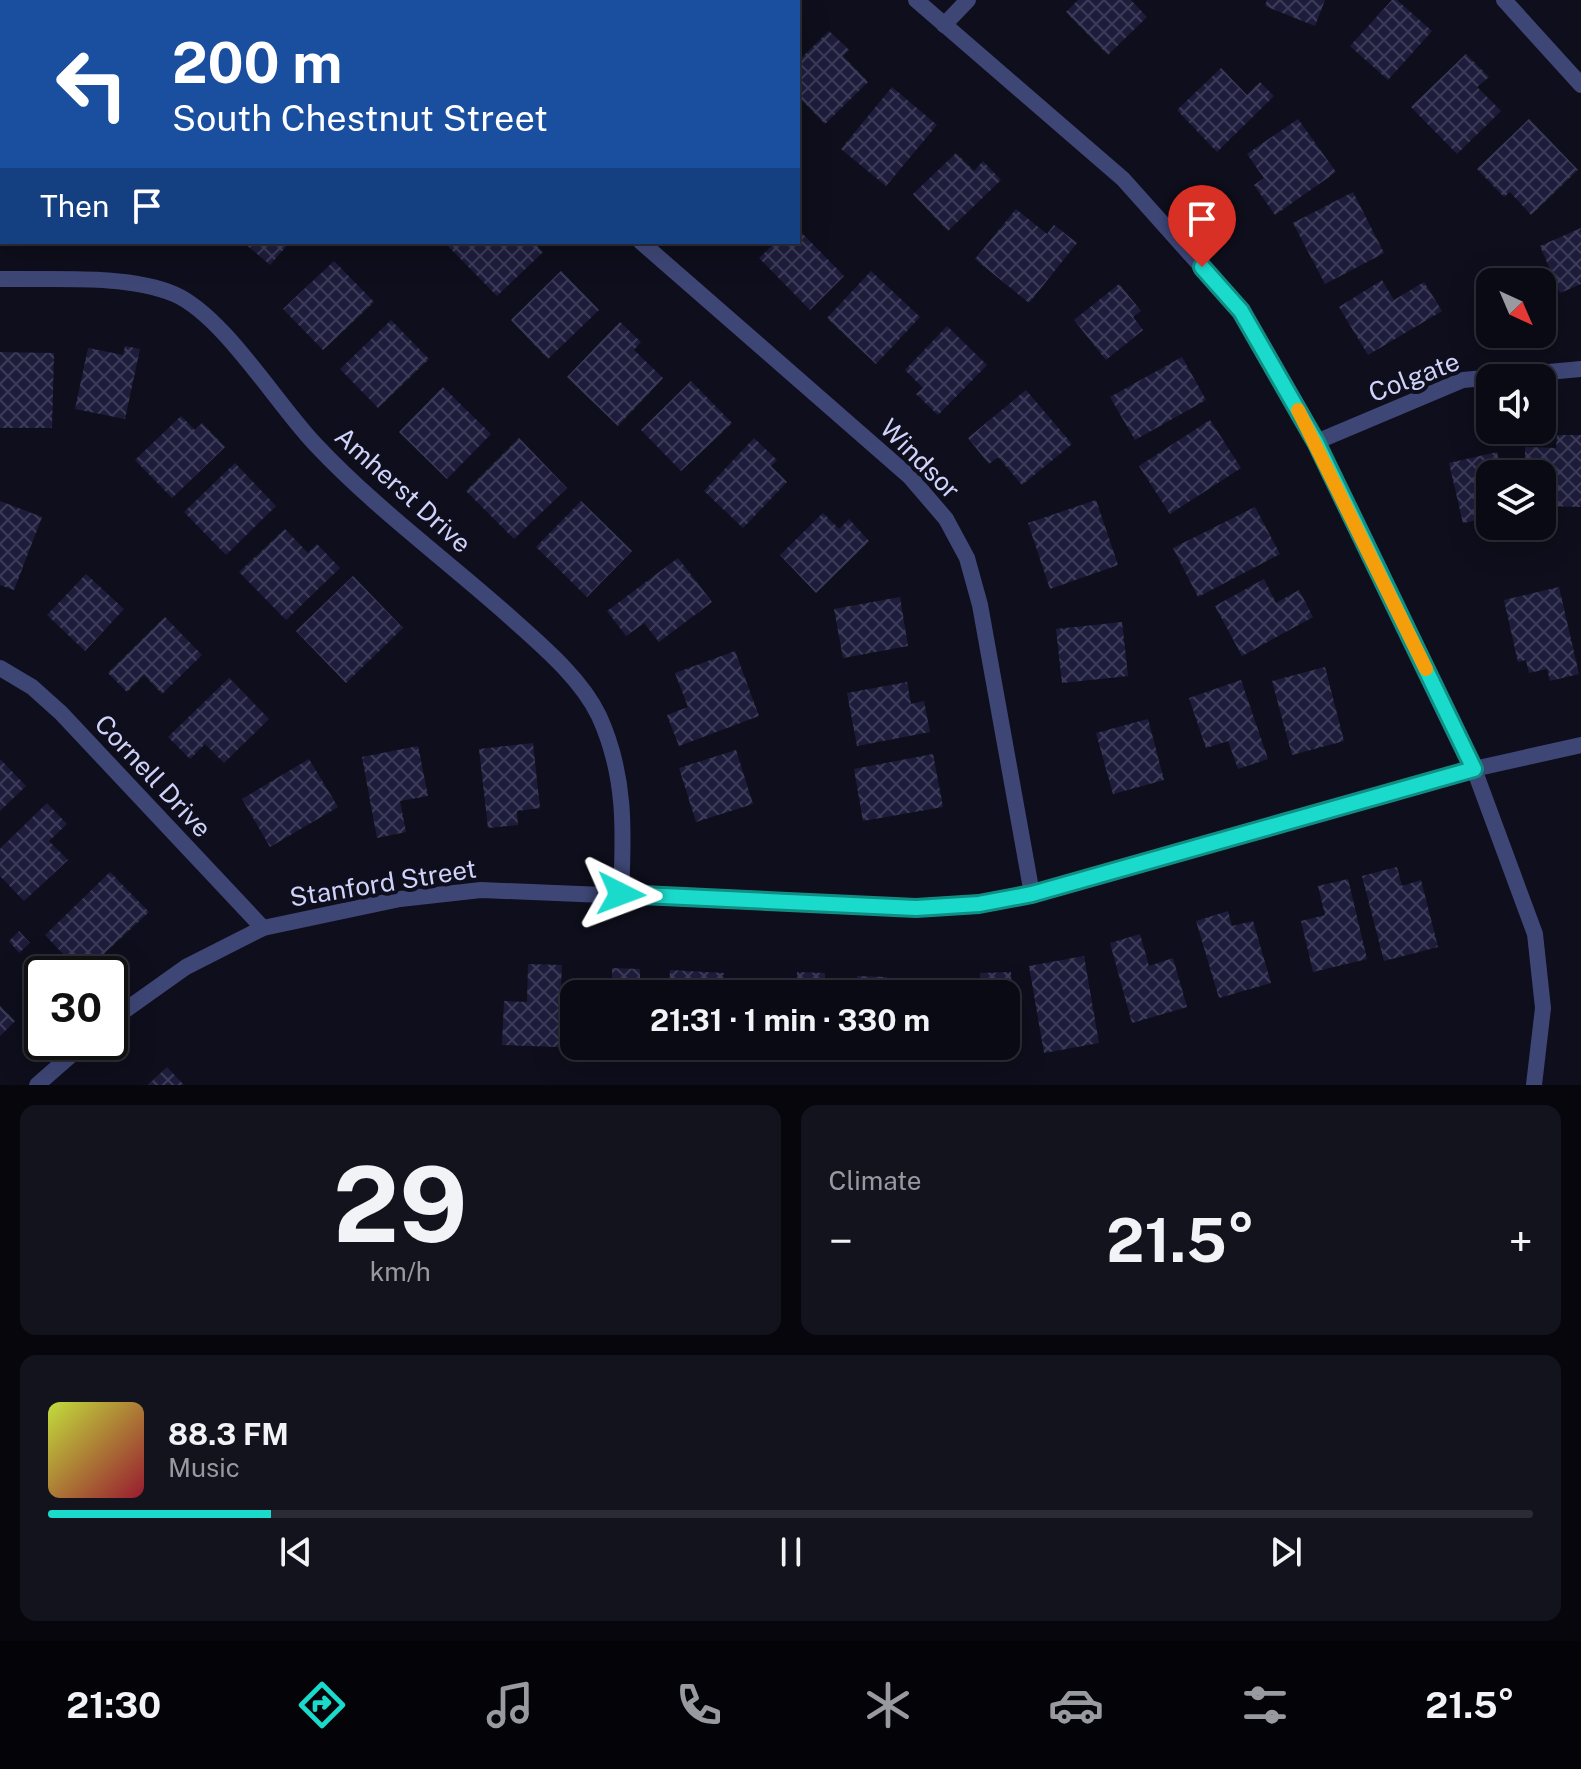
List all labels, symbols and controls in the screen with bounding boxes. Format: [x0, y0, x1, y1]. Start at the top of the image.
text: 200 m [172, 30, 342, 96]
icon: left [40, 32, 144, 136]
text: South Chestnut Street [172, 97, 548, 139]
icon: arrive [125, 184, 169, 228]
pin [1168, 185, 1236, 267]
text: Then [40, 188, 109, 224]
icon: arrive [1180, 197, 1224, 241]
north arrow [1476, 268, 1556, 348]
map controls [1476, 268, 1556, 540]
street label: Colgate [1364, 345, 1464, 408]
button: sound [1476, 364, 1556, 444]
street label: Windsor [874, 412, 967, 505]
street label: Amherst Drive [329, 420, 478, 559]
button: layers [1476, 460, 1556, 540]
street label: Cornell Drive [89, 708, 218, 843]
street label: Stanford Street [287, 852, 478, 913]
position arrow [579, 852, 663, 936]
speed limit sign: 30 [24, 956, 128, 1060]
text: 21:31 · 1 min · 330 m [650, 1002, 930, 1038]
text: 29 [333, 1143, 468, 1265]
text: Climate [829, 1165, 922, 1196]
text: 21.5° [1106, 1205, 1255, 1276]
text: − [829, 1215, 853, 1267]
text: + [1509, 1215, 1533, 1267]
text: km/h [370, 1256, 431, 1287]
text: 88.3 FM [168, 1416, 289, 1452]
text: Music [168, 1452, 240, 1483]
icon: previous [274, 1530, 318, 1574]
icon: pause [769, 1530, 813, 1574]
icon: next [1264, 1530, 1308, 1574]
icon: directions [294, 1677, 350, 1733]
icon: music [482, 1677, 538, 1733]
icon: phone [671, 1677, 727, 1733]
icon: climate [860, 1677, 916, 1733]
icon: car [1048, 1677, 1104, 1733]
icon: filters [1237, 1677, 1293, 1733]
text: 21:30 [66, 1684, 161, 1726]
text: 21.5° [1425, 1684, 1515, 1726]

